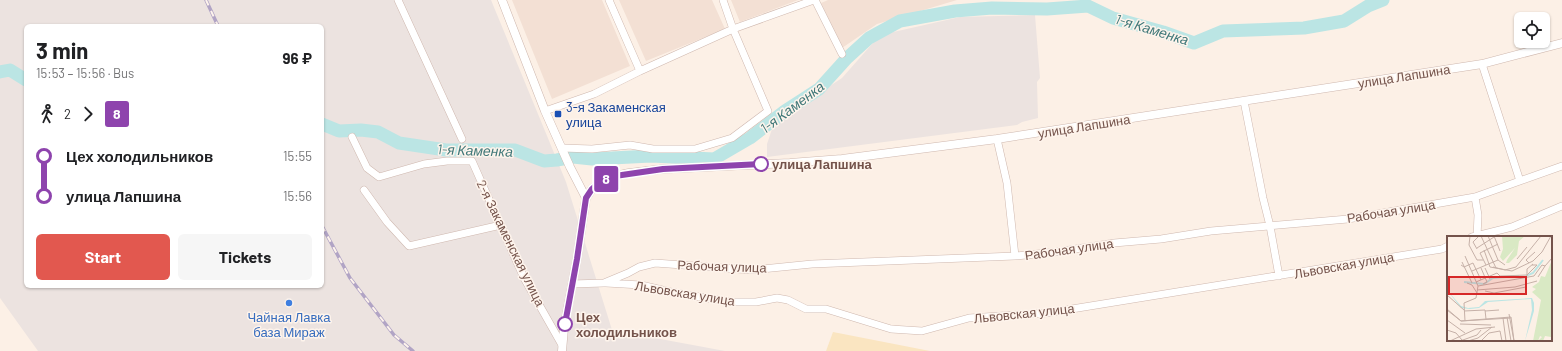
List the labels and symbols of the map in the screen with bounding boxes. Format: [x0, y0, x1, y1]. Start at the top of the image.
water label: 1-я Каменка [1113, 10, 1191, 48]
street label: улица Лапшина [1357, 61, 1452, 91]
water label: 1-я Каменка [757, 77, 828, 137]
place label: 3-я Закаменская улица [566, 99, 666, 130]
marker: 3-я Закаменская улица [553, 109, 563, 119]
street label: улица Лапшина [1037, 111, 1132, 141]
water label: 1-я Каменка [437, 140, 513, 160]
marker: улица Лапшина [753, 156, 769, 172]
place label: улица Лапшина [772, 156, 872, 172]
line badge: 8 [593, 166, 619, 192]
street label: 2-я Закаменская улица [473, 177, 549, 309]
street label: Рабочая улица [1346, 196, 1437, 226]
street label: Рабочая улица [1024, 235, 1115, 263]
inset map [1447, 236, 1552, 341]
street label: Львовская улица [1293, 248, 1396, 282]
street label: Рабочая улица [677, 256, 768, 276]
street label: Львовская улица [634, 277, 737, 309]
marker: Чайная Лавка база Мираж [284, 298, 294, 308]
street label: Львовская улица [973, 300, 1076, 326]
place label: Чайная Лавка база Мираж [247, 309, 331, 340]
place label: Цех холодильников [576, 309, 677, 340]
marker: Цех холодильников [557, 316, 573, 332]

